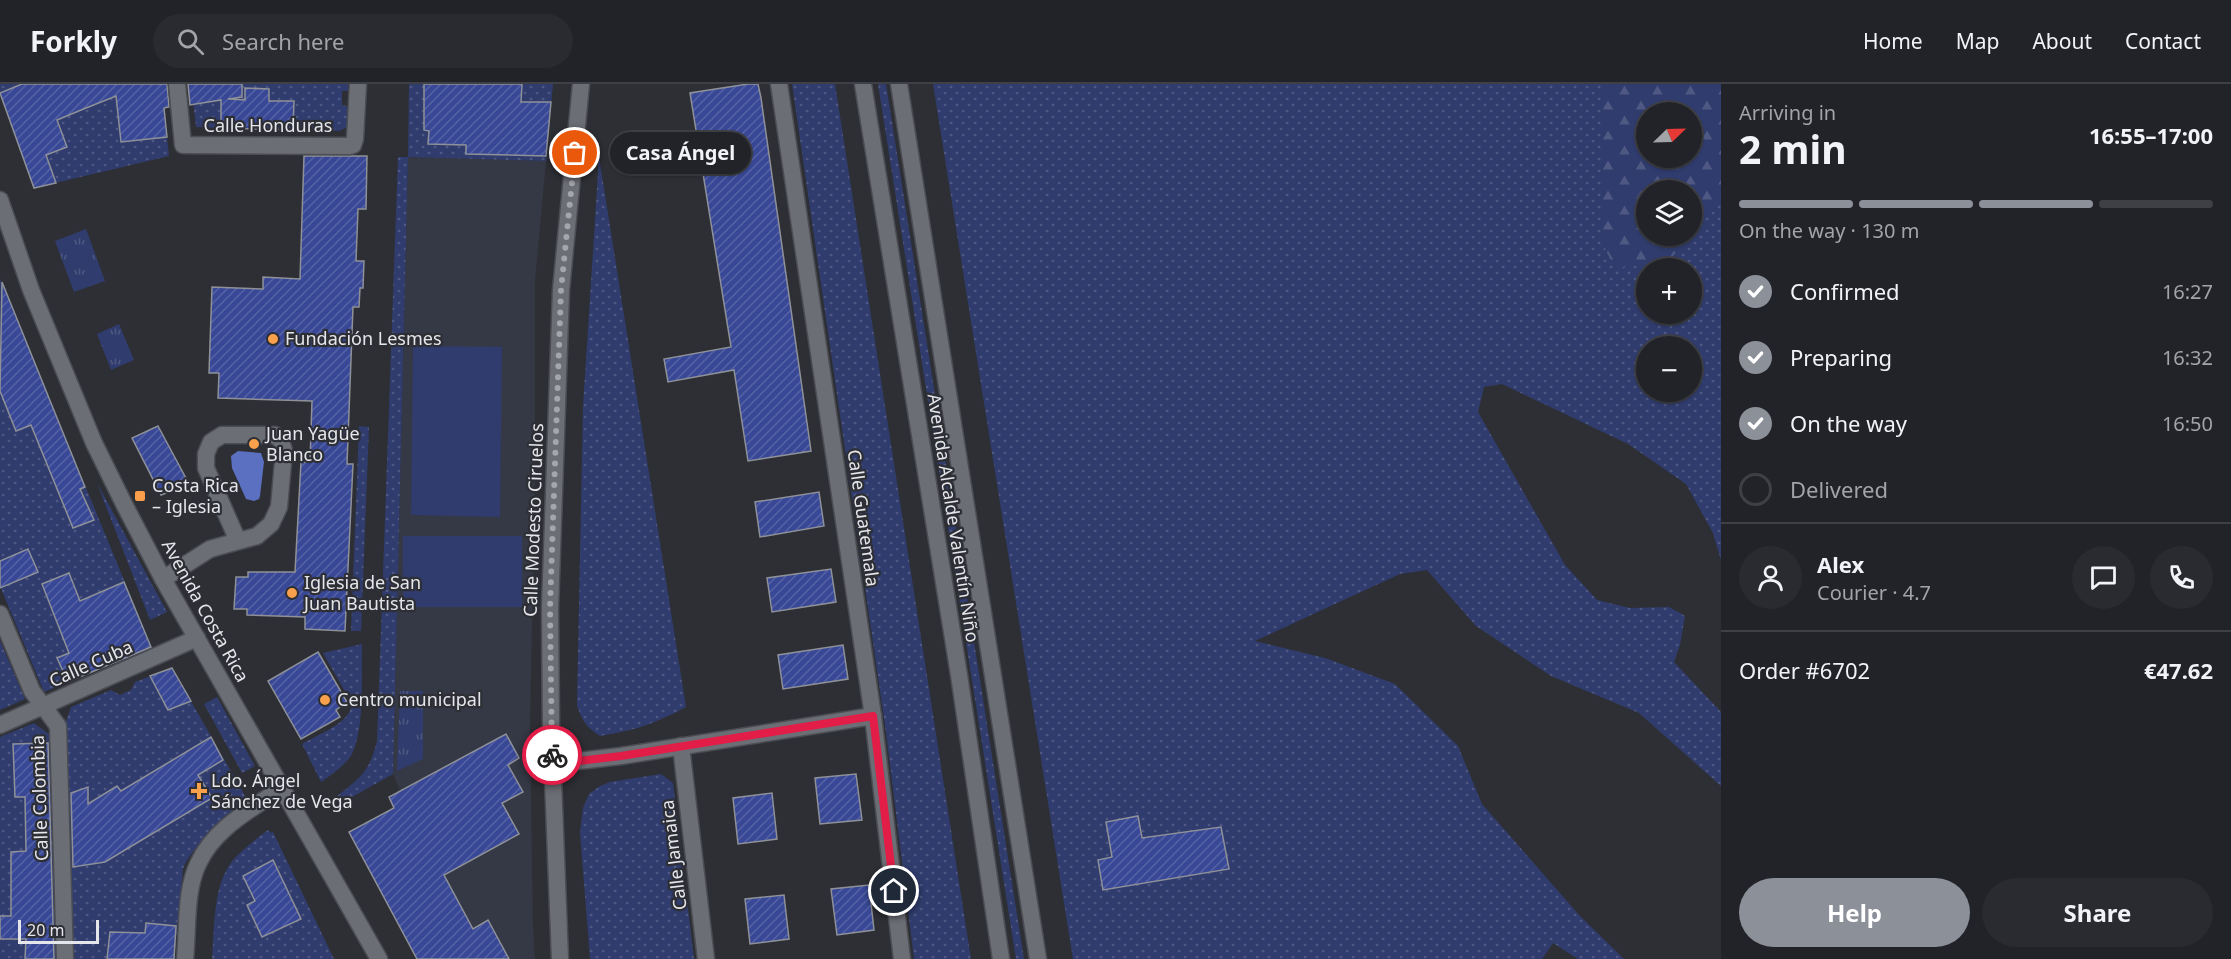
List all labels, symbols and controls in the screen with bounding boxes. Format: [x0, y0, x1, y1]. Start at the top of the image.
search box [153, 14, 573, 68]
text: Forkly [30, 22, 117, 60]
icon: search [174, 25, 207, 58]
text: Search here [222, 26, 345, 56]
text: Home [1863, 27, 1923, 55]
text: Map [1956, 27, 1999, 55]
text: About [2032, 27, 2092, 55]
text: Contact [2125, 27, 2201, 55]
text: Arriving in [1739, 99, 1836, 126]
north arrow [1636, 102, 1702, 168]
map controls [1636, 102, 1702, 402]
street label: Calle Honduras [204, 113, 332, 137]
text: 16:55–17:00 [2089, 120, 2213, 150]
text: 2 min [1739, 122, 1846, 175]
pin [549, 127, 600, 178]
callout: Casa Ángel [611, 132, 752, 174]
icon: bag [558, 136, 591, 169]
text: Casa Ángel [626, 139, 735, 166]
button: layers [1636, 180, 1702, 246]
text: On the way · 130 m [1739, 217, 1919, 244]
button: + [1636, 258, 1702, 324]
icon: check [1739, 275, 1772, 308]
text: Confirmed [1790, 276, 1900, 306]
text: 16:27 [2162, 278, 2213, 305]
place label: Fundación Lesmes [285, 326, 442, 350]
marker: Fundación Lesmes [266, 332, 280, 346]
button: − [1636, 336, 1702, 402]
icon: check [1739, 341, 1772, 374]
text: Preparing [1790, 342, 1892, 372]
text: 16:32 [2162, 344, 2213, 371]
street label: Avenida Alcalde Valentín Niño [922, 392, 986, 644]
icon: check [1739, 407, 1772, 440]
text: On the way [1790, 408, 1907, 438]
text: 16:50 [2162, 410, 2213, 437]
place label: Juan Yagüe Blanco [264, 421, 360, 466]
street label: Calle Modesto Ciruelos [518, 423, 548, 617]
marker: Juan Yagüe Blanco [247, 437, 261, 451]
street label: Calle Guatemala [842, 448, 885, 588]
place label: Costa Rica – Iglesia [152, 473, 239, 518]
text: Delivered [1790, 474, 1888, 504]
marker: Costa Rica – Iglesia [133, 489, 147, 503]
street label: Avenida Costa Rica [157, 535, 255, 686]
button: person [1739, 546, 1802, 609]
button: chat [2072, 546, 2135, 609]
button: phone [2150, 546, 2213, 609]
text: Alex [1817, 549, 1864, 579]
place label: Iglesia de San Juan Bautista [302, 570, 421, 615]
text: Courier · 4.7 [1817, 579, 1931, 606]
marker: Iglesia de San Juan Bautista [285, 586, 299, 600]
street label: Calle Cuba [45, 634, 136, 692]
text: Order #6702 [1739, 655, 1870, 685]
text: €47.62 [2144, 655, 2213, 685]
place label: Centro municipal [337, 687, 482, 711]
marker: Centro municipal [318, 693, 332, 707]
courier [522, 725, 582, 785]
street label: Calle Colombia [25, 735, 53, 861]
icon: bike [536, 739, 569, 772]
place label: Ldo. Ángel Sánchez de Vega [211, 768, 353, 813]
marker: Ldo. Ángel Sánchez de Vega [192, 784, 206, 798]
street label: Calle Jamaica [654, 799, 692, 912]
pin [868, 865, 919, 916]
icon: home [877, 874, 910, 907]
button: Help [1739, 878, 1970, 947]
button: Share [1982, 878, 2213, 947]
scale bar [18, 917, 99, 944]
text: 20 m [27, 919, 64, 941]

